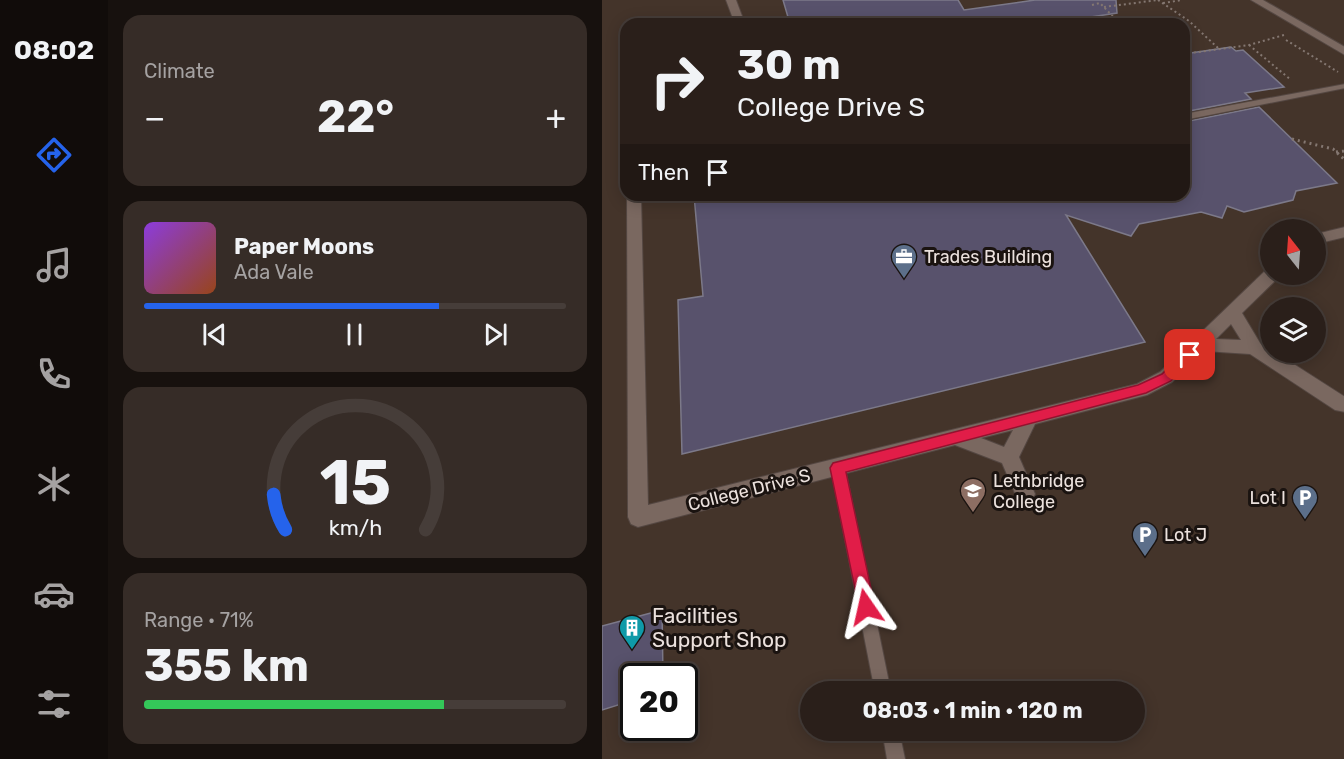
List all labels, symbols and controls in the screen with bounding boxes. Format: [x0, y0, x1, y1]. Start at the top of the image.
text: 08:02 [14, 34, 94, 66]
text: 30 m [737, 40, 841, 90]
icon: right [638, 42, 716, 120]
text: Climate [144, 59, 215, 83]
text: 22° [317, 90, 394, 143]
text: College Drive S [737, 91, 925, 123]
text: − [144, 98, 165, 137]
text: + [545, 98, 566, 137]
icon: directions [33, 134, 75, 176]
icon: arrive [701, 156, 734, 189]
text: Then [638, 159, 689, 186]
north arrow [1260, 219, 1326, 285]
map controls [1260, 219, 1326, 363]
text: Paper Moons [234, 233, 374, 260]
office icon: Trades Building [889, 242, 919, 280]
icon: music [33, 244, 75, 286]
place label: Trades Building [924, 246, 1052, 268]
text: Ada Vale [234, 260, 314, 284]
button: layers [1260, 297, 1326, 363]
icon: previous [198, 318, 231, 351]
icon: pause [338, 318, 371, 351]
icon: next [479, 318, 512, 351]
pin [1164, 329, 1215, 380]
icon: arrive [1173, 338, 1206, 371]
icon: phone [33, 353, 75, 395]
text: 15 [319, 446, 391, 520]
icon: climate [33, 463, 75, 505]
street label: College Drive S [686, 464, 812, 516]
place label: Lethbridge College [993, 470, 1084, 513]
school or university icon: Lethbridge College [958, 476, 988, 514]
parking icon: Lot I [1290, 483, 1320, 521]
place label: Lot I [1249, 487, 1286, 509]
text: km/h [328, 515, 382, 540]
parking icon: Lot J [1130, 520, 1160, 558]
place label: Lot J [1164, 524, 1207, 546]
icon: car [33, 573, 75, 615]
position arrow [834, 575, 898, 639]
place label: Facilities Support Shop [652, 603, 787, 652]
text: Range · 71% [144, 608, 254, 632]
building icon: Facilities Support Shop [617, 613, 647, 651]
text: 355 km [144, 639, 309, 692]
speed limit sign: 20 [620, 663, 698, 741]
icon: filters [33, 683, 75, 725]
text: 08:03 · 1 min · 120 m [862, 697, 1083, 724]

